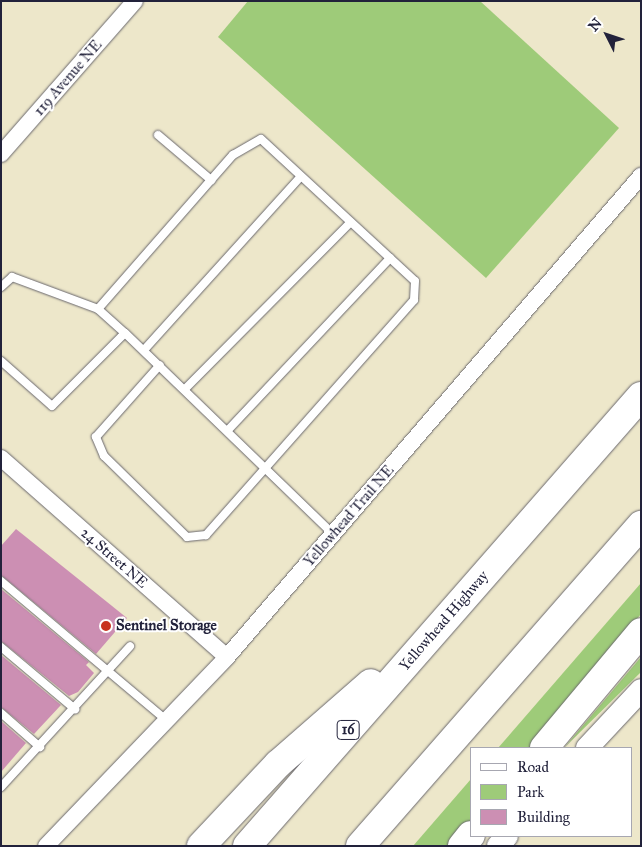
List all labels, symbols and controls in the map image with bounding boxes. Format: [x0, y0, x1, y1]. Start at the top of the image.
north arrow [582, 10, 632, 60]
text: N [585, 15, 606, 35]
street label: 119 Avenue NE [30, 36, 106, 120]
street label: Yellowhead Trail NE [300, 462, 398, 570]
street label: 24 Street NE [77, 524, 151, 592]
street label: Yellowhead Highway [396, 567, 492, 675]
place label: Sentinel Storage [116, 617, 217, 635]
marker: Sentinel Storage [100, 620, 112, 632]
road number: 16 [336, 718, 360, 742]
legend [470, 747, 632, 837]
text: Road [517, 758, 549, 776]
text: Park [517, 783, 544, 801]
text: Building [517, 808, 570, 826]

